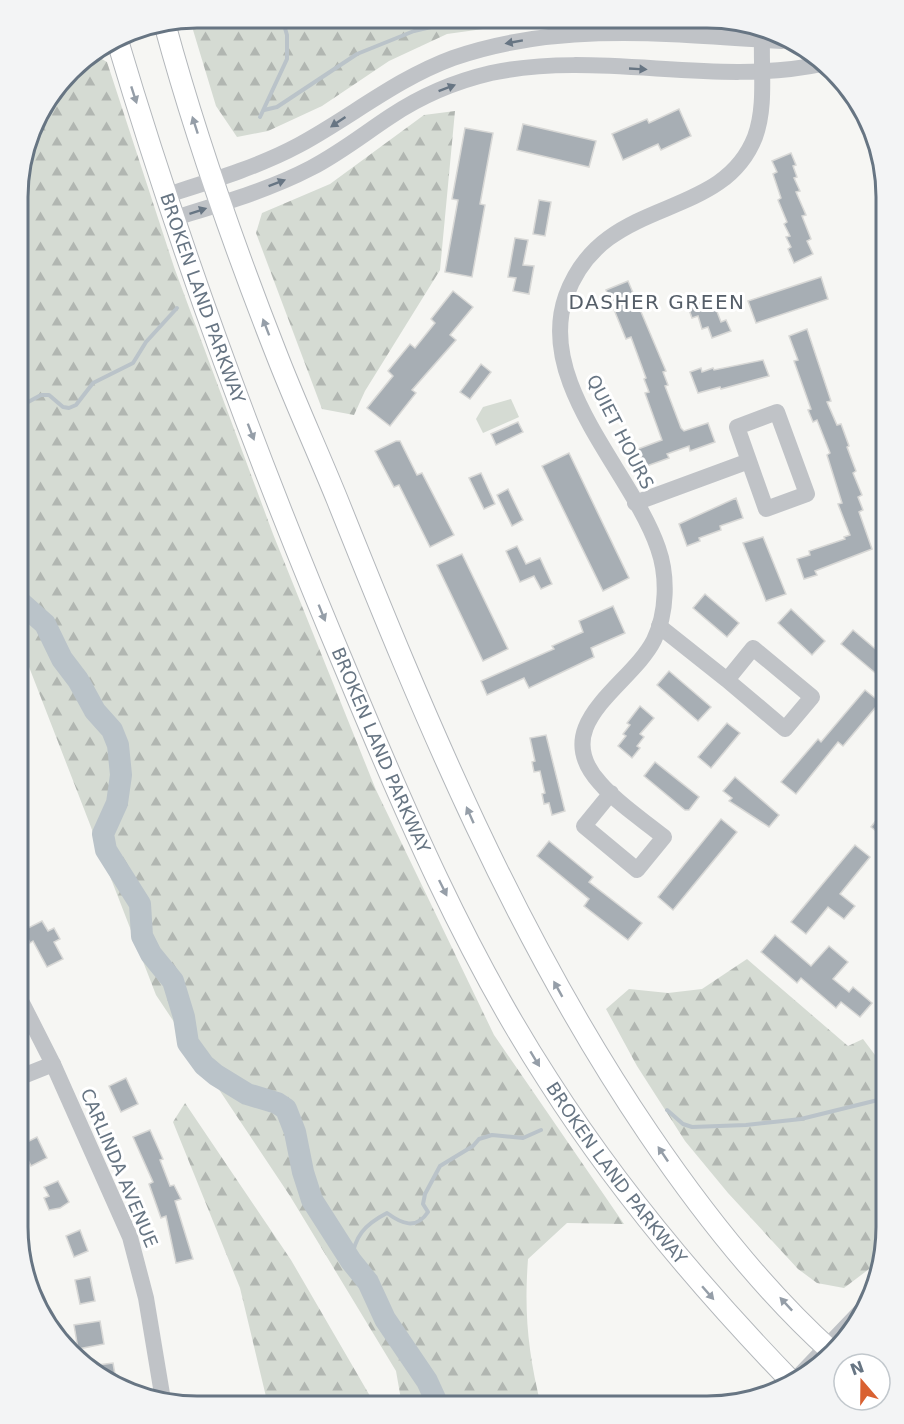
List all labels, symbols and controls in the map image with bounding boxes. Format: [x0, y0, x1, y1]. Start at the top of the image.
one-way arrow [504, 38, 523, 47]
one-way arrow [629, 65, 648, 74]
one-way arrow [438, 83, 456, 93]
one-way arrow [130, 86, 139, 104]
one-way arrow [190, 115, 200, 133]
one-way arrow [330, 116, 346, 127]
one-way arrow [268, 178, 286, 187]
street label: BROKEN LAND PARKWAY [156, 190, 250, 407]
one-way arrow [189, 206, 207, 215]
district label: DASHER GREEN [569, 290, 745, 314]
one-way arrow [261, 318, 270, 336]
street label: QUIET HOURS [583, 371, 658, 492]
one-way arrow [246, 423, 256, 441]
one-way arrow [318, 604, 327, 622]
street label: BROKEN LAND PARKWAY [328, 644, 435, 857]
one-way arrow [466, 807, 475, 824]
one-way arrow [438, 879, 447, 896]
one-way arrow [553, 980, 563, 997]
one-way arrow [529, 1051, 540, 1067]
street label: BROKEN LAND PARKWAY [542, 1078, 692, 1269]
street label: CARLINDA AVENUE [76, 1085, 162, 1250]
one-way arrow [657, 1145, 668, 1162]
one-way arrow [701, 1286, 715, 1301]
one-way arrow [779, 1297, 793, 1312]
north arrow [832, 1352, 892, 1412]
text: N [847, 1357, 867, 1380]

